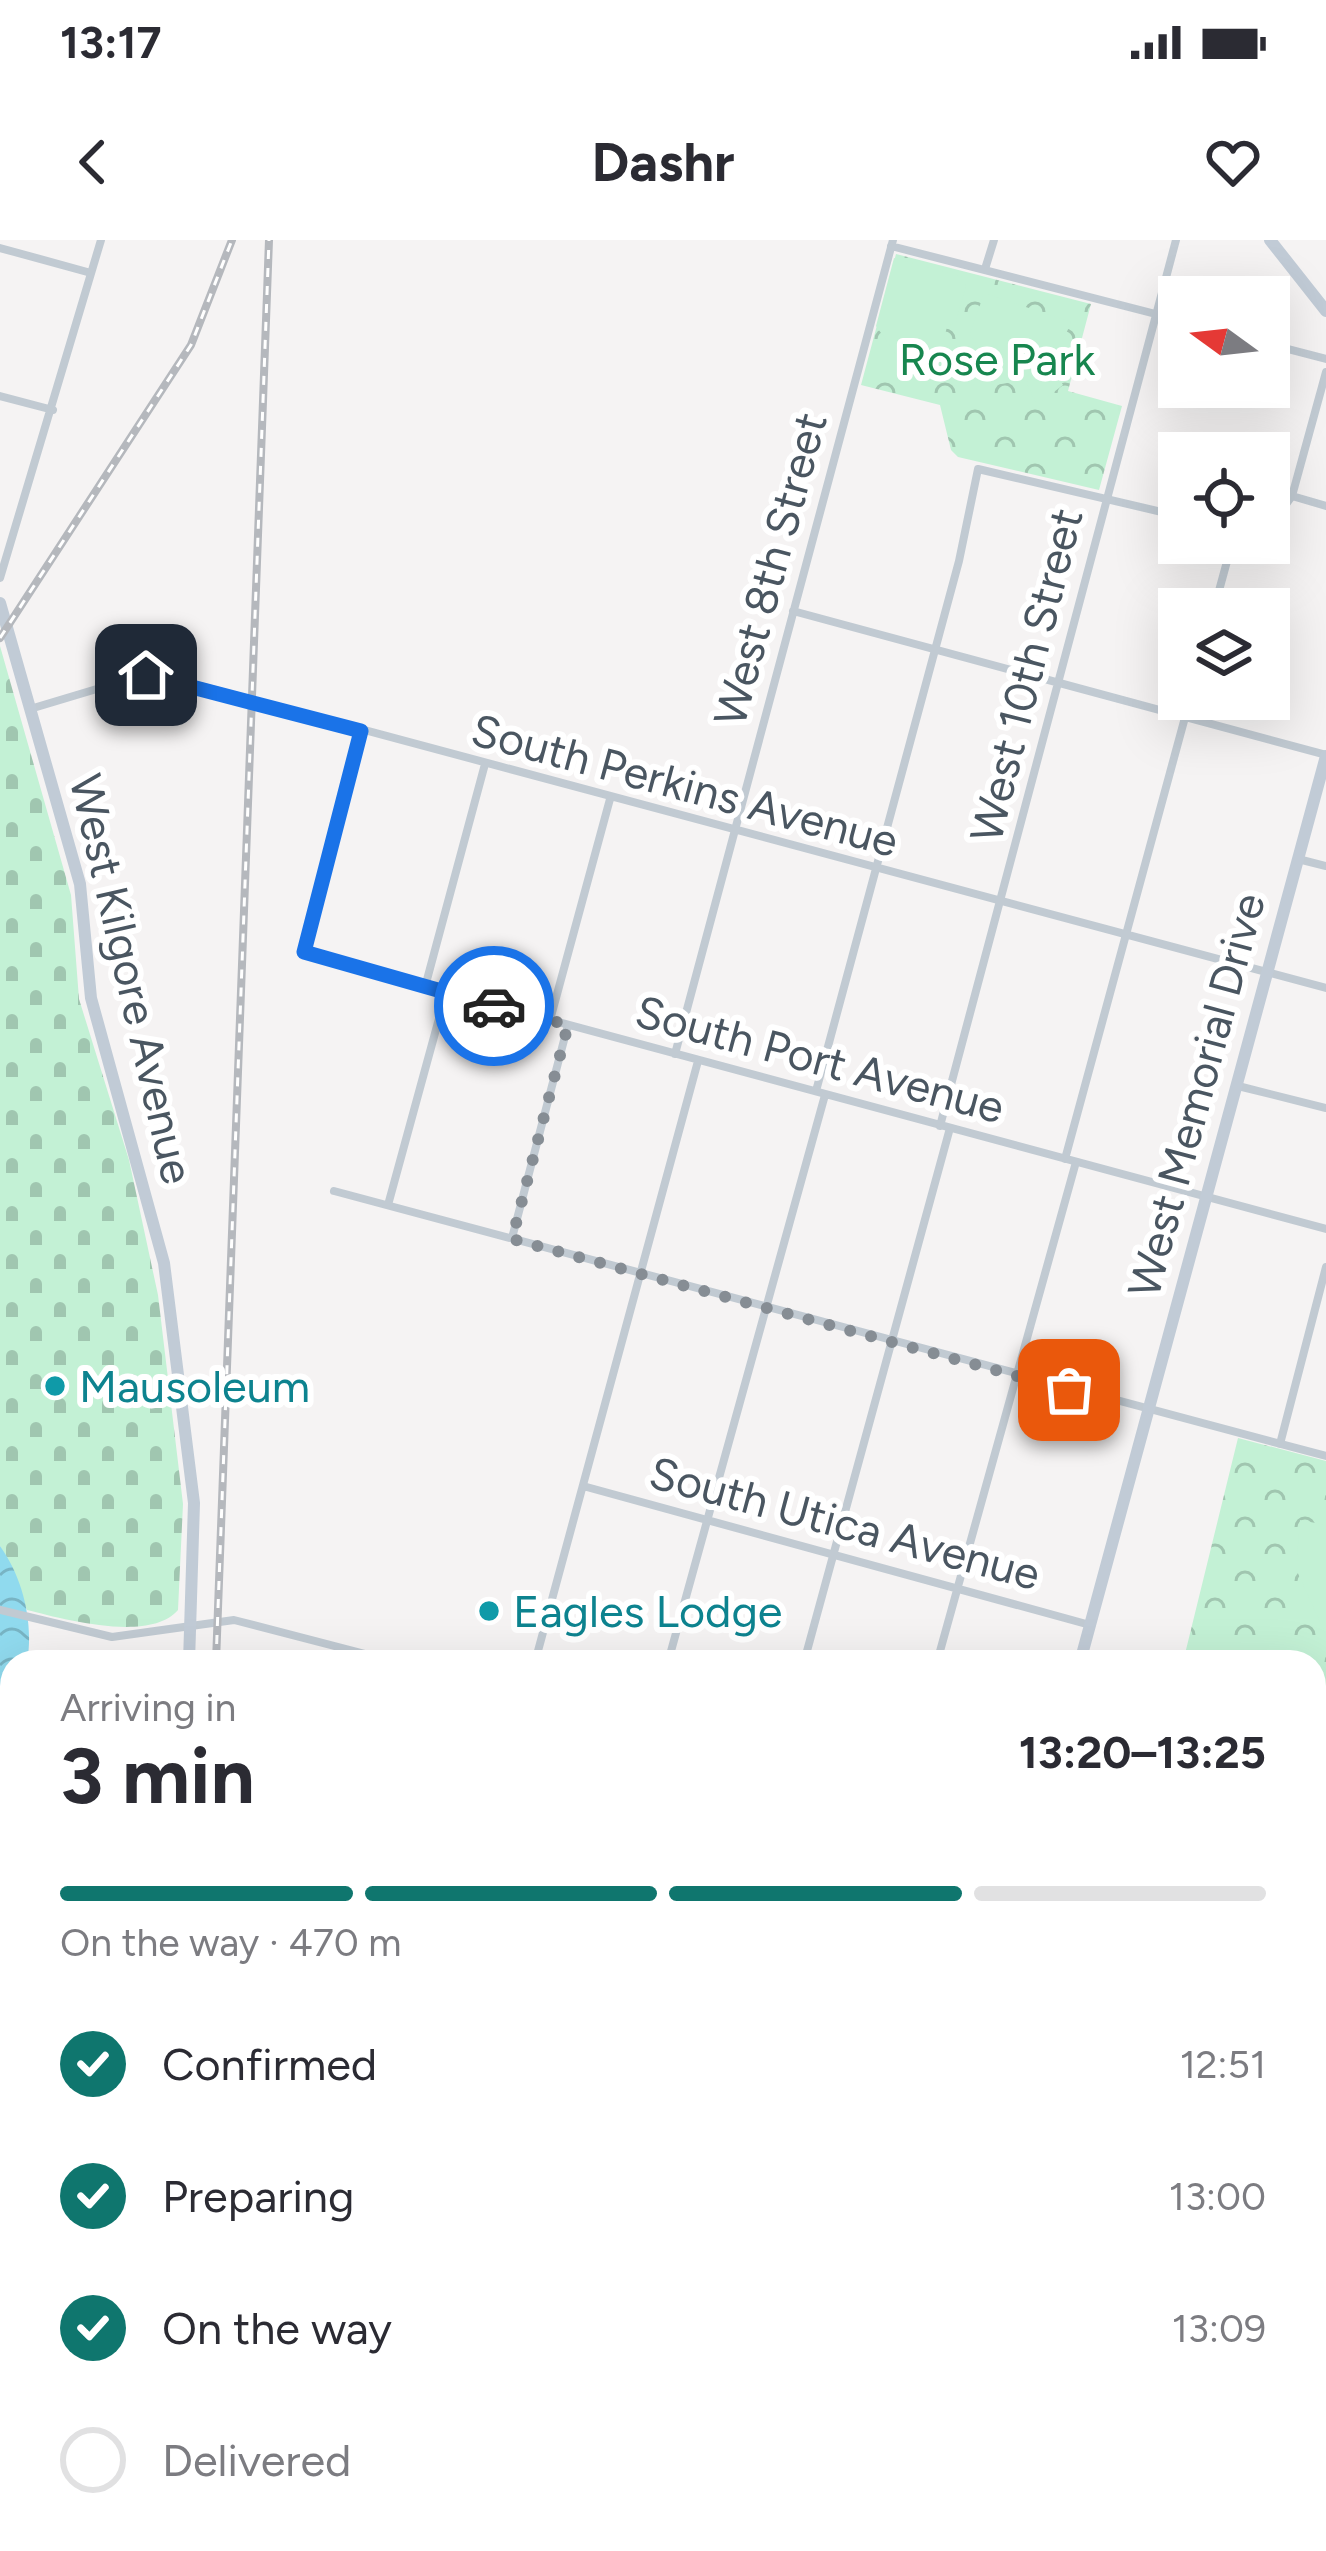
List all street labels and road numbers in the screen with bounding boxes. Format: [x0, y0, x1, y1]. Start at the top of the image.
street label: West 8th Street [702, 407, 838, 731]
street label: West 10th Street [958, 503, 1094, 847]
street label: South Perkins Avenue [466, 702, 904, 868]
street label: West Kilgore Avenue [59, 769, 205, 1189]
street label: West Memorial Drive [1116, 887, 1276, 1303]
street label: South Port Avenue [630, 984, 1010, 1134]
street label: South Utica Avenue [644, 1445, 1046, 1601]

